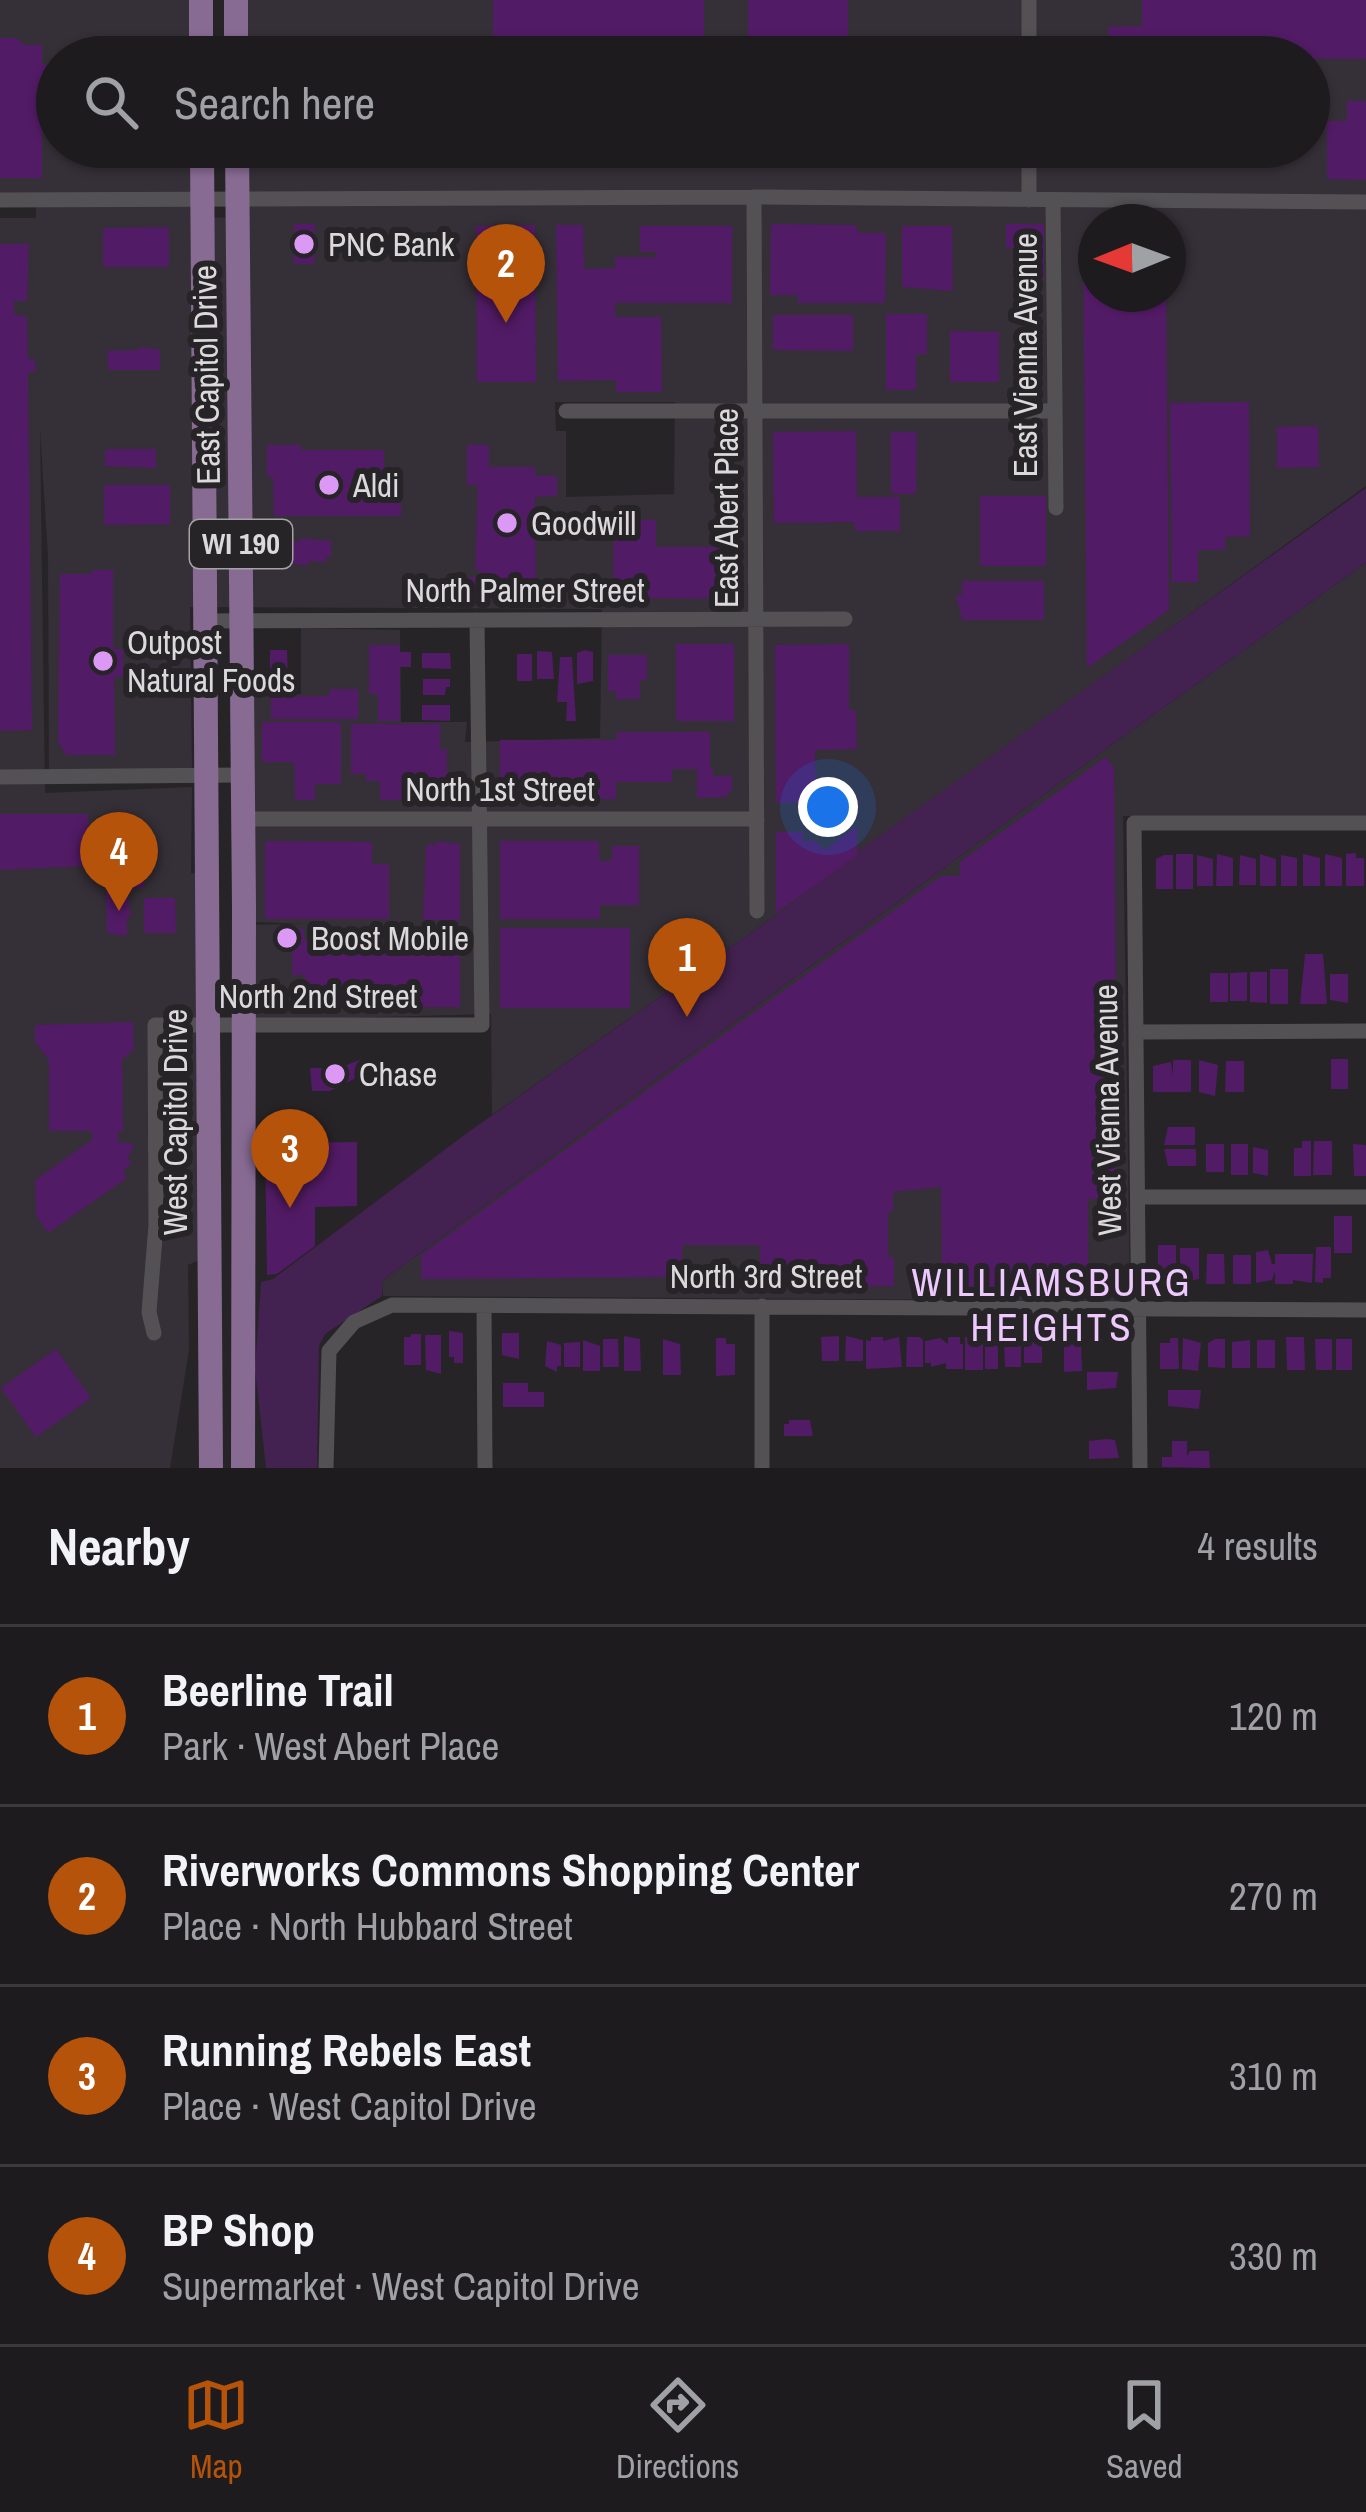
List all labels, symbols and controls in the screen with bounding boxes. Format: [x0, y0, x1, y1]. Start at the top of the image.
search box [36, 36, 1330, 168]
icon: search [78, 69, 144, 135]
text: Search here [174, 72, 375, 133]
north arrow [1078, 204, 1186, 312]
place label: PNC Bank [328, 222, 455, 266]
pin: 2 [467, 224, 545, 323]
marker: PNC Bank [291, 231, 317, 257]
street label: East Vienna Avenue [1003, 233, 1047, 477]
street label: East Capitol Drive [182, 265, 230, 485]
street label: East Abert Place [704, 408, 748, 608]
place label: Aldi [352, 463, 400, 507]
marker: Aldi [316, 472, 342, 498]
place label: Goodwill [531, 501, 636, 545]
marker: Goodwill [494, 510, 520, 536]
road number: WI 190 [190, 520, 292, 568]
street label: North Palmer Street [405, 568, 645, 612]
place label: Outpost Natural Foods [127, 620, 296, 702]
marker: Outpost Natural Foods [90, 648, 116, 674]
street label: North 1st Street [405, 767, 595, 811]
your location [798, 777, 858, 837]
pin: 4 [80, 812, 158, 911]
place label: Boost Mobile [311, 916, 469, 960]
pin: 1 [648, 918, 726, 1017]
marker: Boost Mobile [274, 925, 300, 951]
street label: North 2nd Street [219, 974, 417, 1018]
street label: West Vienna Avenue [1083, 984, 1131, 1236]
street label: West Capitol Drive [153, 1009, 197, 1235]
place label: Chase [359, 1052, 437, 1096]
marker: Chase [322, 1061, 348, 1087]
pin: 3 [251, 1109, 329, 1208]
street label: North 3rd Street [670, 1254, 862, 1298]
district label: WILLIAMSBURG HEIGHTS [911, 1256, 1193, 1353]
text: Nearby [48, 1512, 190, 1581]
text: 4 results [1197, 1520, 1318, 1572]
text: Beerline Trail [162, 1659, 394, 1720]
text: 1 [78, 1690, 96, 1742]
text: 120 m [1229, 1690, 1318, 1742]
text: Park · West Abert Place [162, 1720, 499, 1772]
text: Riverworks Commons Shopping Center [162, 1839, 859, 1900]
text: 2 [78, 1870, 96, 1922]
text: 270 m [1229, 1870, 1318, 1922]
text: Place · North Hubbard Street [162, 1900, 573, 1952]
text: Running Rebels East [162, 2019, 531, 2080]
text: 3 [78, 2050, 96, 2102]
text: 310 m [1229, 2050, 1318, 2102]
text: Place · West Capitol Drive [162, 2080, 536, 2132]
text: BP Shop [162, 2199, 315, 2260]
text: 4 [78, 2230, 96, 2282]
text: 330 m [1229, 2230, 1318, 2282]
text: Supermarket · West Capitol Drive [162, 2260, 640, 2312]
tab: Map [183, 2372, 249, 2488]
tab: Directions [616, 2372, 739, 2488]
tab: Saved [1106, 2372, 1183, 2488]

